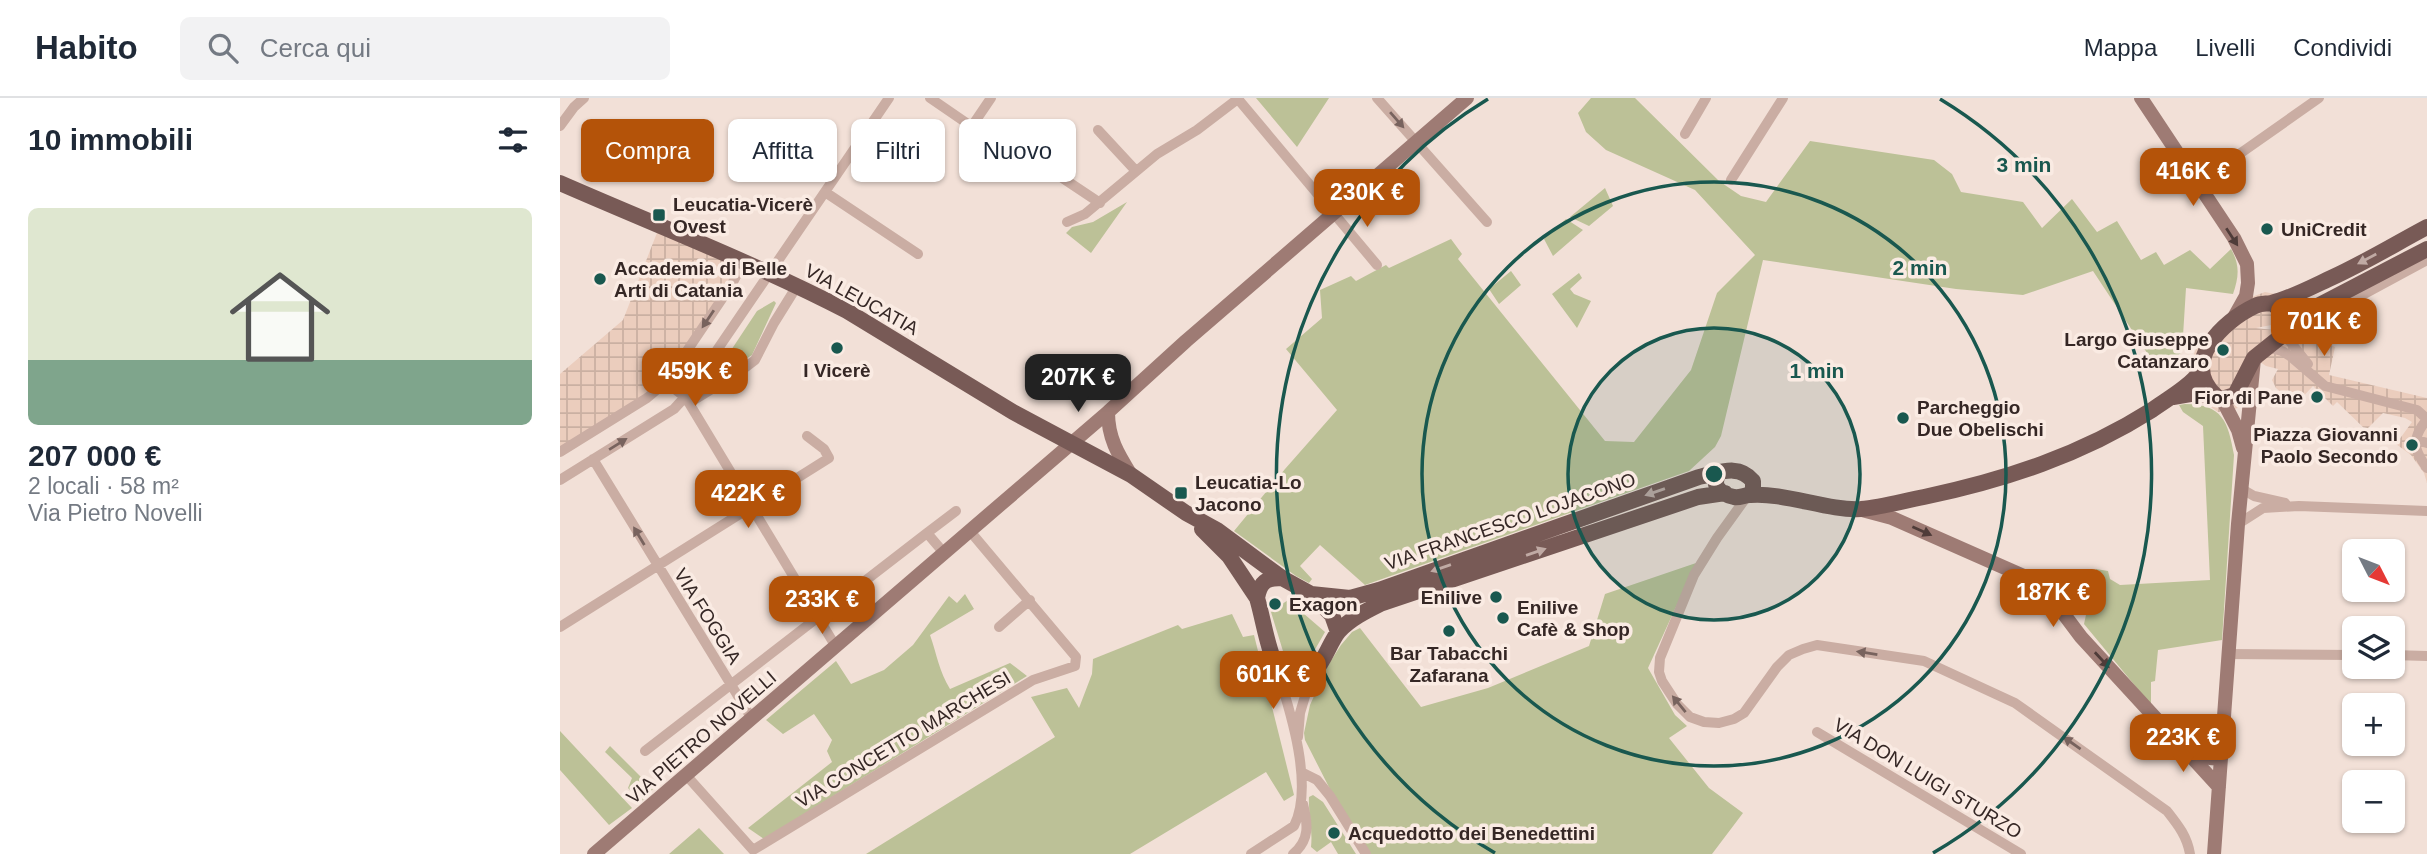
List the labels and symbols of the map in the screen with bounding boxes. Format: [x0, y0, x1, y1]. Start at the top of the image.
one-way arrow [1389, 112, 1404, 129]
pin: 416K € [2136, 148, 2250, 208]
text: 3 min [1997, 153, 2051, 176]
pin: 230K € [1310, 170, 1424, 229]
place label: Leucatia-Vicerè Ovest [673, 194, 813, 237]
marker: Leucatia-Vicerè Ovest [651, 207, 667, 223]
place label: UniCredit [2281, 219, 2367, 240]
marker: UniCredit [2259, 221, 2275, 237]
one-way arrow [2226, 227, 2239, 247]
one-way arrow [2356, 253, 2376, 265]
text: 2 min [1893, 256, 1947, 279]
place label: Accademia di Belle Arti di Catania [614, 258, 787, 301]
street label: VIA LEUCATIA [801, 260, 922, 339]
marker: Accademia di Belle Arti di Catania [592, 271, 608, 287]
pin: 701K € [2267, 299, 2381, 358]
one-way arrow [702, 310, 715, 329]
place label: Largo Giuseppe Catanzaro [2064, 329, 2209, 372]
marker: I Vicerè [829, 340, 845, 356]
marker: Largo Giuseppe Catanzaro [2215, 342, 2231, 358]
pin: 459K € [638, 348, 752, 408]
pin: 207K € [1021, 354, 1135, 414]
text: 1 min [1790, 359, 1844, 382]
place label: I Vicerè [803, 360, 871, 381]
place label: Fior di Pane [2194, 387, 2303, 408]
marker: Fior di Pane [2309, 389, 2325, 405]
place label: Parcheggio Due Obelischi [1917, 397, 2044, 440]
marker: Parcheggio Due Obelischi [1895, 410, 1911, 426]
place label: Piazza Giovanni Paolo Secondo [2253, 424, 2398, 467]
one-way arrow [608, 437, 627, 450]
marker: Piazza Giovanni Paolo Secondo [2404, 437, 2420, 453]
centre of rings [1702, 462, 1726, 486]
street label: VIA FRANCESCO LOJACONO [1382, 469, 1638, 574]
pin: 422K € [691, 470, 805, 530]
place label: Leucatia-Lo Jacono [1195, 472, 1302, 515]
marker: Leucatia-Lo Jacono [1173, 485, 1189, 501]
one-way arrow [1645, 487, 1666, 498]
one-way arrow [1912, 525, 1932, 537]
one-way arrow [632, 526, 645, 545]
north arrow [2342, 539, 2404, 602]
one-way arrow [1526, 546, 1547, 557]
one-way arrow [1430, 563, 1451, 574]
street label: VIA FOGGIA [670, 565, 745, 668]
pin: 187K € [1996, 570, 2110, 629]
pin: 233K € [765, 576, 879, 636]
place label: Enilive [1421, 587, 1482, 608]
marker: Enilive [1488, 589, 1504, 605]
place label: Exagon [1289, 594, 1358, 615]
marker: Exagon [1267, 596, 1283, 612]
place label: Enilive Cafè & Shop [1517, 597, 1630, 640]
marker: Enilive Cafè & Shop [1495, 610, 1511, 626]
marker: Bar Tabacchi Zafarana [1441, 623, 1457, 639]
place label: Bar Tabacchi Zafarana [1390, 643, 1508, 686]
one-way arrow [1856, 647, 1878, 658]
pin: 601K € [1216, 652, 1330, 711]
one-way arrow [2094, 652, 2110, 669]
street label: VIA PIETRO NOVELLI [622, 667, 780, 808]
street label: VIA CONCETTO MARCHESI [792, 667, 1014, 812]
one-way arrow [1672, 696, 1687, 714]
street label: VIA DON LUIGI STURZO [1830, 714, 2025, 843]
pin: 223K € [2126, 714, 2240, 774]
one-way arrow [2063, 737, 2081, 751]
place label: Acquedotto dei Benedettini [1348, 823, 1595, 844]
marker: Acquedotto dei Benedettini [1326, 825, 1342, 841]

